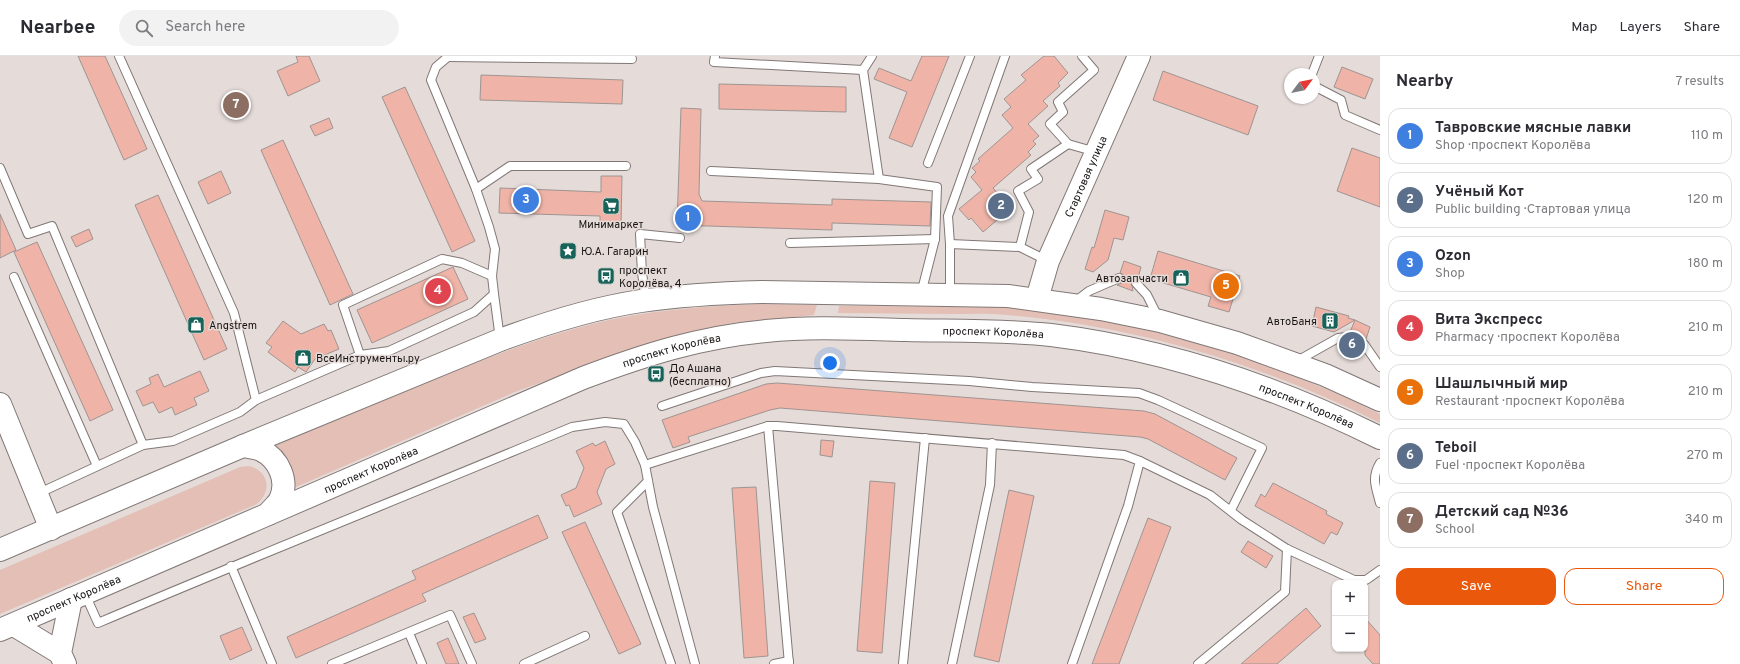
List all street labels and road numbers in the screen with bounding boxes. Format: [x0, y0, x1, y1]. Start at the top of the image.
street label: Стартовая улица [1062, 134, 1111, 220]
street label: проспект Королёва [942, 325, 1045, 342]
street label: проспект Королёва [621, 331, 722, 371]
street label: проспект Королёва [1257, 381, 1356, 433]
street label: проспект Королёва [322, 444, 421, 497]
street label: проспект Королёва [25, 573, 123, 626]

